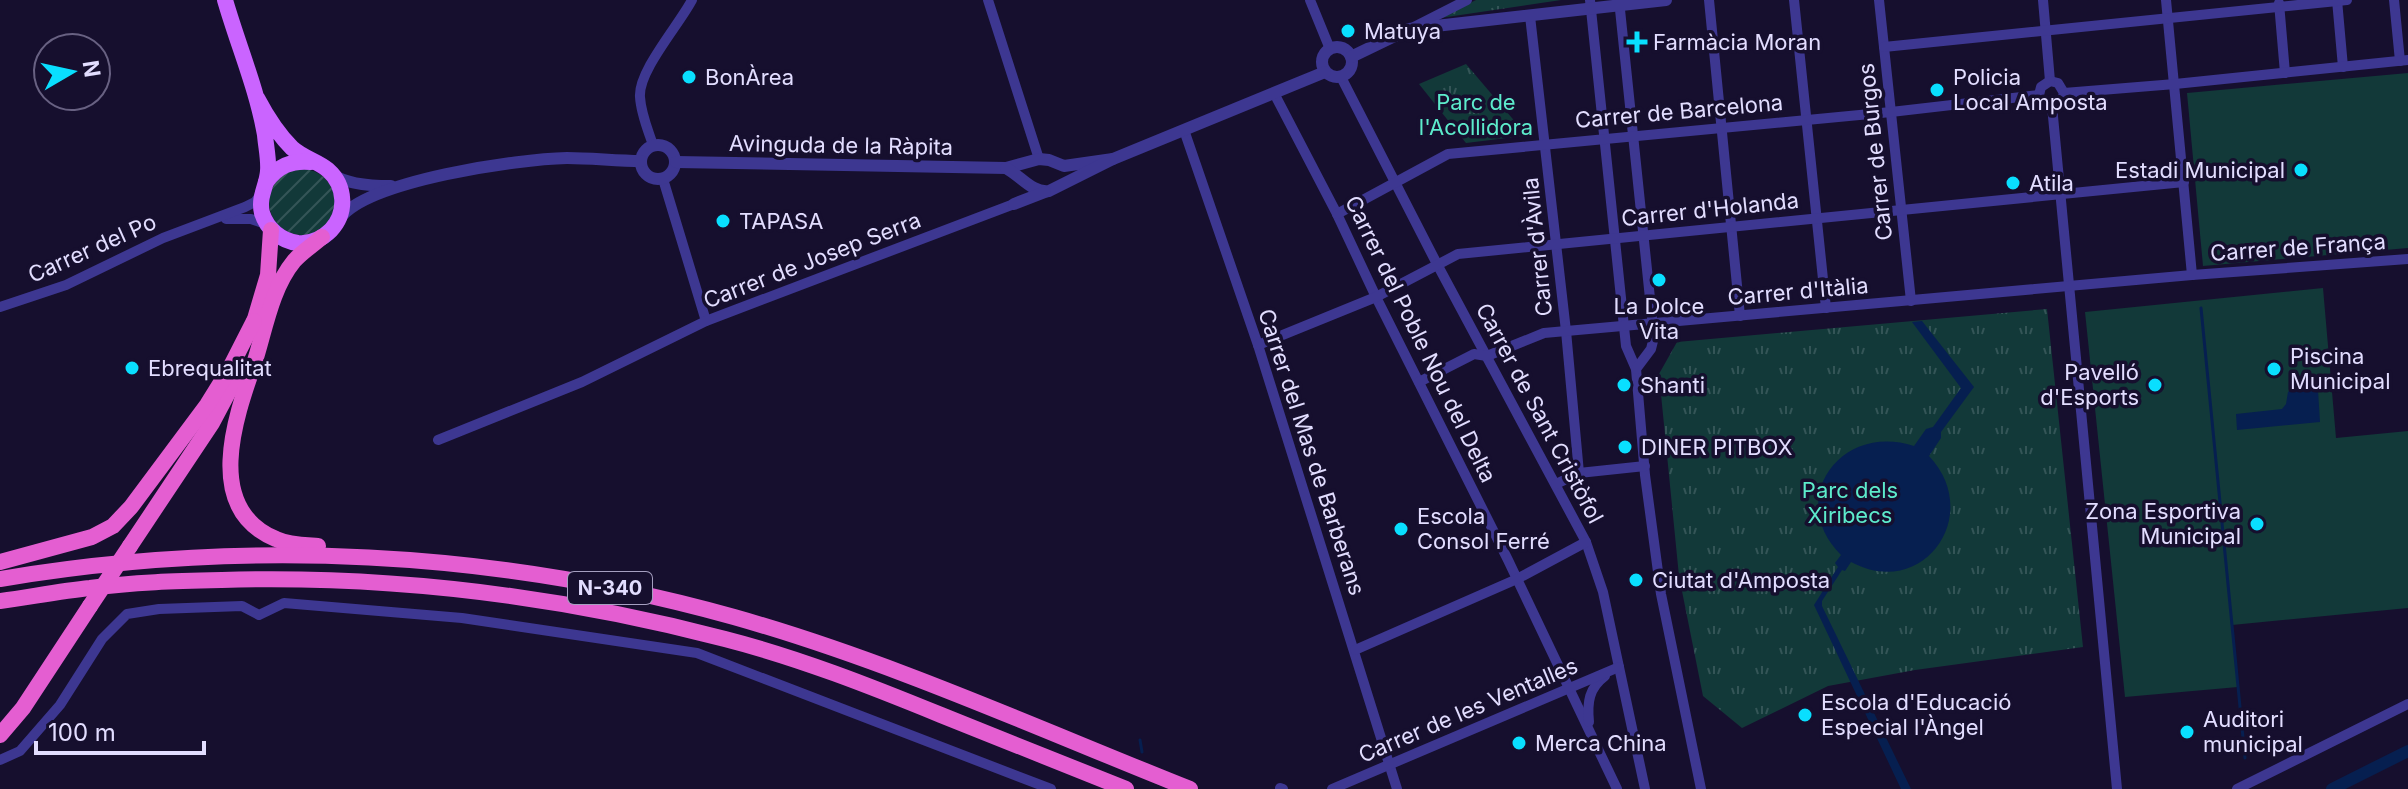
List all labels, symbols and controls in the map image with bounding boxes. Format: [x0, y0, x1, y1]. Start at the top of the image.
place label: Matuya [1364, 18, 1441, 44]
marker: Matuya [1339, 22, 1357, 40]
place label: Farmàcia Moran [1653, 29, 1821, 55]
north arrow [32, 32, 112, 112]
marker: Farmàcia Moran [1628, 33, 1646, 51]
text: N [78, 59, 106, 79]
street label: Carrer de Burgos [1853, 62, 1897, 242]
place label: BonÀrea [705, 64, 794, 90]
place label: Policia Local Amposta [1953, 64, 2108, 115]
marker: BonÀrea [680, 68, 698, 86]
marker: Policia Local Amposta [1928, 81, 1946, 99]
park label: Parc de l'Acollidora [1419, 89, 1533, 140]
street label: Carrer de Barcelona [1574, 89, 1784, 133]
street label: Avinguda de la Ràpita [729, 130, 953, 160]
place label: Estadi Municipal [2115, 157, 2285, 183]
marker: Estadi Municipal [2292, 161, 2310, 179]
place label: Atila [2029, 170, 2074, 196]
marker: Atila [2004, 174, 2022, 192]
street label: Carrer d'Àvila [1517, 176, 1557, 318]
street label: Carrer d'Holanda [1620, 187, 1800, 231]
street label: Carrer del Poble Nou del Delta [1340, 191, 1502, 487]
street label: Carrer de Josep Serra [700, 207, 924, 313]
street label: Carrer del Po [24, 208, 160, 288]
place label: TAPASA [739, 208, 823, 234]
marker: TAPASA [714, 212, 732, 230]
street label: Carrer de França [2209, 228, 2387, 266]
marker: La Dolce Vita [1650, 271, 1668, 289]
street label: Carrer d'Itàlia [1727, 272, 1869, 310]
place label: La Dolce Vita [1614, 293, 1704, 344]
street label: Carrer de Sant Cristòfol [1471, 299, 1609, 527]
street label: Carrer del Mas de Barberans [1253, 306, 1371, 598]
place label: Piscina Municipal [2290, 343, 2390, 394]
place label: Ebrequalitat [148, 355, 272, 381]
marker: Ebrequalitat [123, 359, 141, 377]
place label: Pavelló d'Esports [2040, 359, 2139, 410]
marker: Piscina Municipal [2265, 360, 2283, 378]
place label: Shanti [1640, 372, 1705, 398]
marker: Shanti [1615, 376, 1633, 394]
marker: Pavelló d'Esports [2146, 376, 2164, 394]
place label: DINER PITBOX [1641, 434, 1793, 460]
marker: DINER PITBOX [1616, 438, 1634, 456]
park label: Parc dels Xiribecs [1802, 477, 1898, 528]
place label: Zona Esportiva Municipal [2085, 498, 2241, 549]
place label: Escola Consol Ferré [1417, 503, 1550, 554]
marker: Zona Esportiva Municipal [2248, 515, 2266, 533]
marker: Escola Consol Ferré [1392, 520, 1410, 538]
place label: Ciutat d'Amposta [1652, 567, 1830, 593]
marker: Ciutat d'Amposta [1627, 571, 1645, 589]
road number: N-340 [568, 572, 652, 604]
street label: Carrer de les Ventalles [1355, 652, 1581, 768]
place label: Escola d'Educació Especial l'Àngel [1821, 689, 2011, 740]
scale bar [36, 705, 204, 755]
marker: Escola d'Educació Especial l'Àngel [1796, 706, 1814, 724]
place label: Auditori municipal [2203, 706, 2303, 757]
text: 100 m [48, 718, 116, 747]
marker: Auditori municipal [2178, 723, 2196, 741]
place label: Merca China [1535, 730, 1667, 756]
marker: Merca China [1510, 734, 1528, 752]

